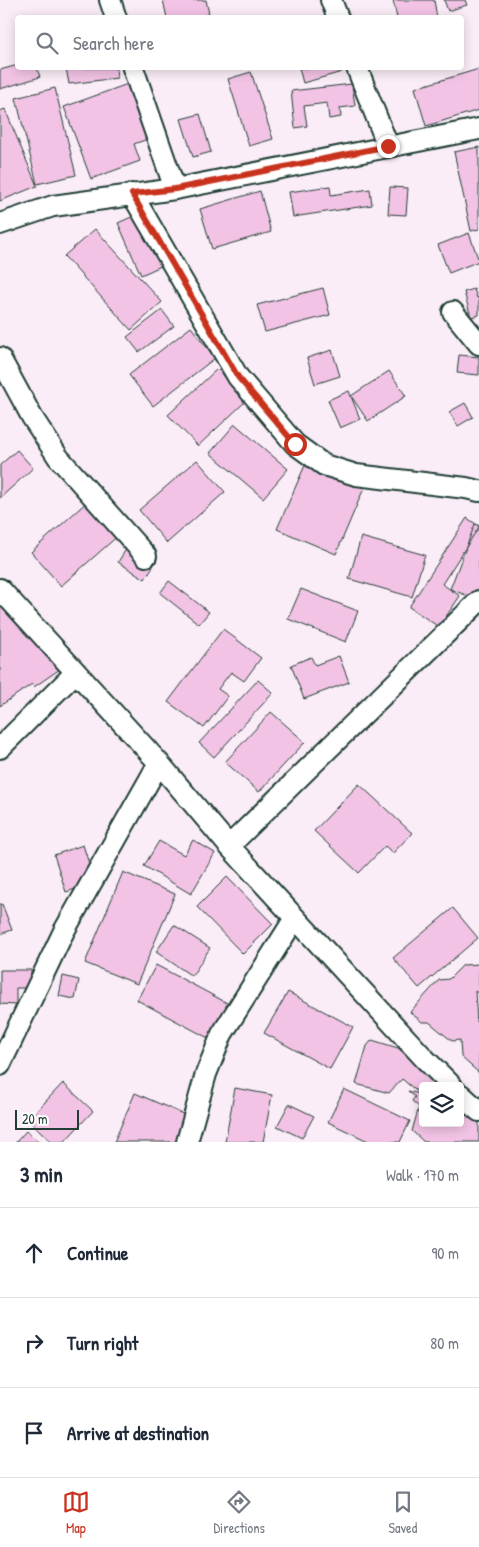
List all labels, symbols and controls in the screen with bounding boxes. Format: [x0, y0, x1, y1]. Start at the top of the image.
search box [15, 15, 464, 70]
icon: search [33, 29, 61, 57]
text: Search here [73, 30, 154, 56]
route end [377, 135, 400, 158]
route start [284, 433, 307, 456]
map controls [419, 1082, 464, 1127]
button: layers [419, 1082, 464, 1127]
scale bar [15, 1107, 79, 1130]
text: 20 m [22, 1109, 48, 1128]
text: 3 min [20, 1160, 63, 1189]
text: Walk · 170 m [386, 1164, 459, 1186]
icon: ahead [20, 1239, 48, 1267]
text: Continue [67, 1240, 128, 1266]
text: 90 m [431, 1242, 459, 1264]
icon: right [20, 1329, 48, 1357]
text: Turn right [67, 1330, 138, 1356]
text: 80 m [430, 1332, 459, 1354]
icon: arrive [20, 1419, 48, 1447]
text: Arrive at destination [67, 1420, 209, 1446]
tab: Map [62, 1488, 90, 1537]
tab: Directions [213, 1488, 265, 1537]
tab: Saved [389, 1488, 417, 1537]

